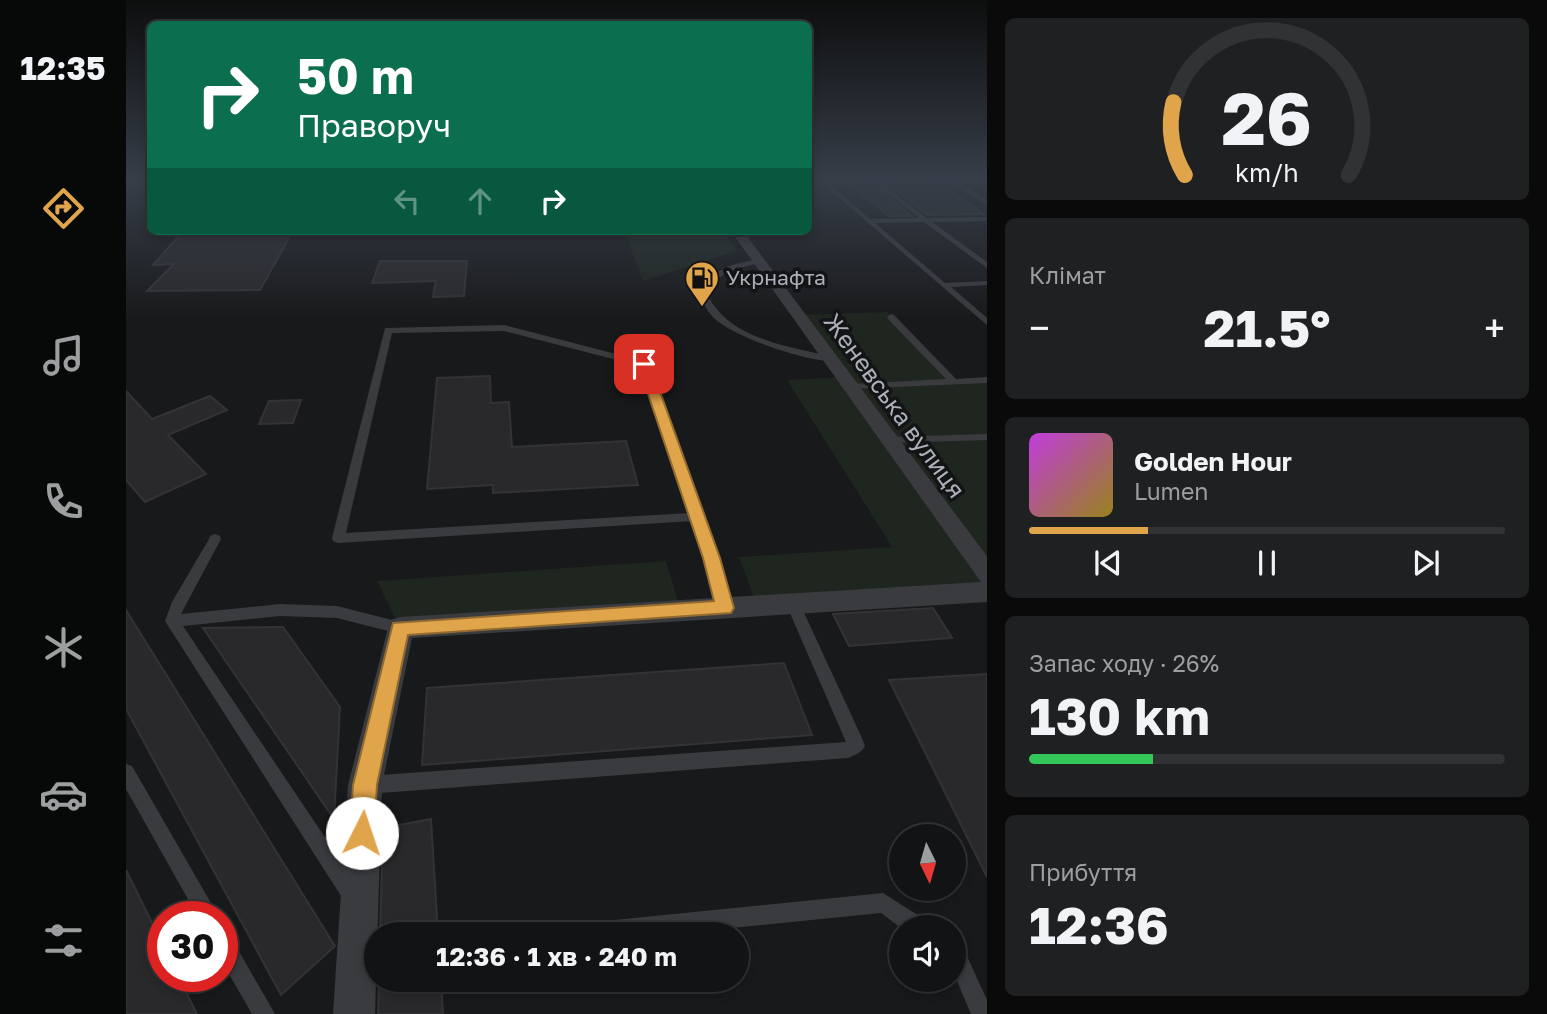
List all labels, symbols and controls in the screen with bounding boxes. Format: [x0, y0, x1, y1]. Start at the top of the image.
text: 50 m [297, 46, 414, 105]
text: 12:35 [20, 49, 106, 87]
icon: right [182, 49, 273, 140]
text: 26 [1222, 74, 1312, 161]
text: Праворуч [297, 106, 451, 144]
text: km/h [1235, 157, 1299, 188]
icon: left [388, 182, 426, 220]
icon: ahead [461, 182, 499, 220]
icon: right [534, 182, 572, 220]
icon: directions [39, 184, 88, 233]
fuel station icon: Укрнафта [683, 259, 721, 308]
text: Клімат [1029, 261, 1106, 289]
place label: Укрнафта [726, 264, 826, 290]
text: 21.5° [1203, 296, 1331, 358]
text: − [1029, 305, 1050, 350]
text: + [1484, 305, 1505, 350]
street label: Женевська вулиця [819, 307, 972, 503]
icon: music [39, 331, 88, 380]
pin [614, 334, 674, 394]
icon: arrive [625, 345, 663, 383]
text: Golden Hour [1134, 446, 1292, 477]
icon: phone [39, 477, 88, 526]
text: Lumen [1134, 477, 1208, 505]
icon: previous [1089, 544, 1127, 582]
icon: pause [1248, 544, 1286, 582]
icon: next [1407, 544, 1445, 582]
icon: climate [39, 623, 88, 672]
text: Запас ходу · 26% [1029, 649, 1219, 677]
text: 130 km [1029, 684, 1210, 746]
icon: car [39, 770, 88, 819]
position arrow [325, 796, 399, 870]
north arrow [889, 824, 966, 901]
map controls [889, 824, 966, 992]
text: Прибуття [1029, 858, 1137, 886]
text: 12:36 [1029, 893, 1169, 955]
speed limit sign: 30 [147, 901, 238, 992]
button: sound [889, 915, 966, 992]
icon: filters [39, 916, 88, 965]
text: 12:36 · 1 хв · 240 m [436, 941, 677, 972]

